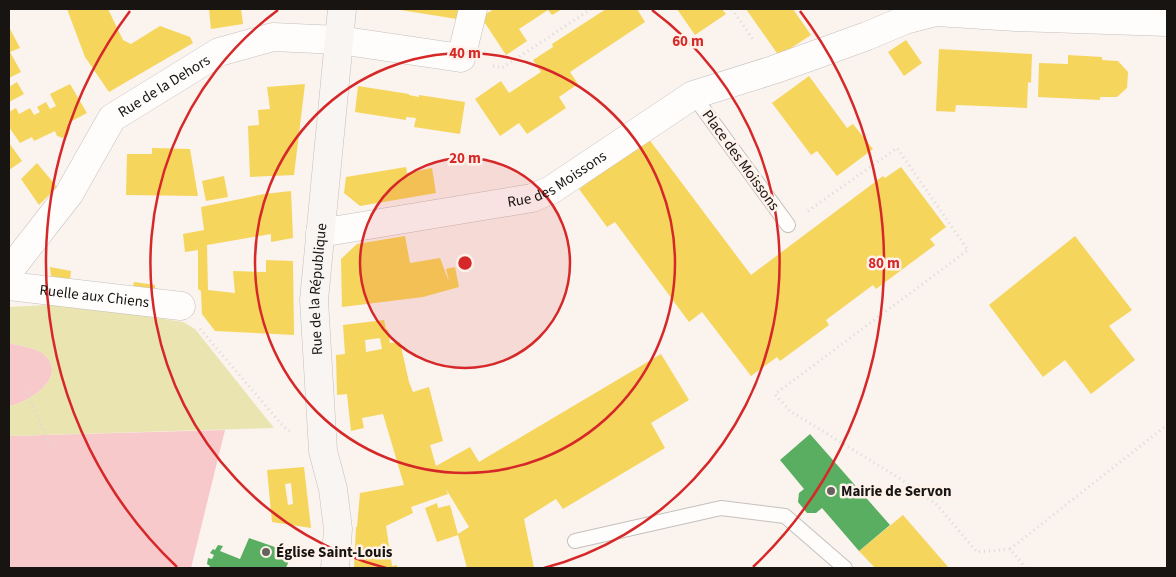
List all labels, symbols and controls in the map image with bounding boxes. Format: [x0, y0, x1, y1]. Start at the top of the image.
text: 60 m [672, 31, 704, 52]
text: 40 m [449, 43, 481, 64]
street label: Rue de la Dehors [114, 50, 214, 123]
street label: Place des Moissons [697, 106, 784, 215]
street label: Rue des Moissons [506, 146, 611, 213]
text: 20 m [449, 148, 481, 169]
street label: Rue de la République [304, 222, 332, 356]
text: 80 m [868, 253, 900, 274]
centre of rings [456, 254, 474, 272]
street label: Ruelle aux Chiens [38, 280, 150, 313]
place label: Mairie de Servon [841, 481, 952, 502]
marker: Mairie de Servon [825, 485, 837, 497]
place label: Église Saint-Louis [276, 542, 393, 563]
marker: Église Saint-Louis [260, 546, 272, 558]

